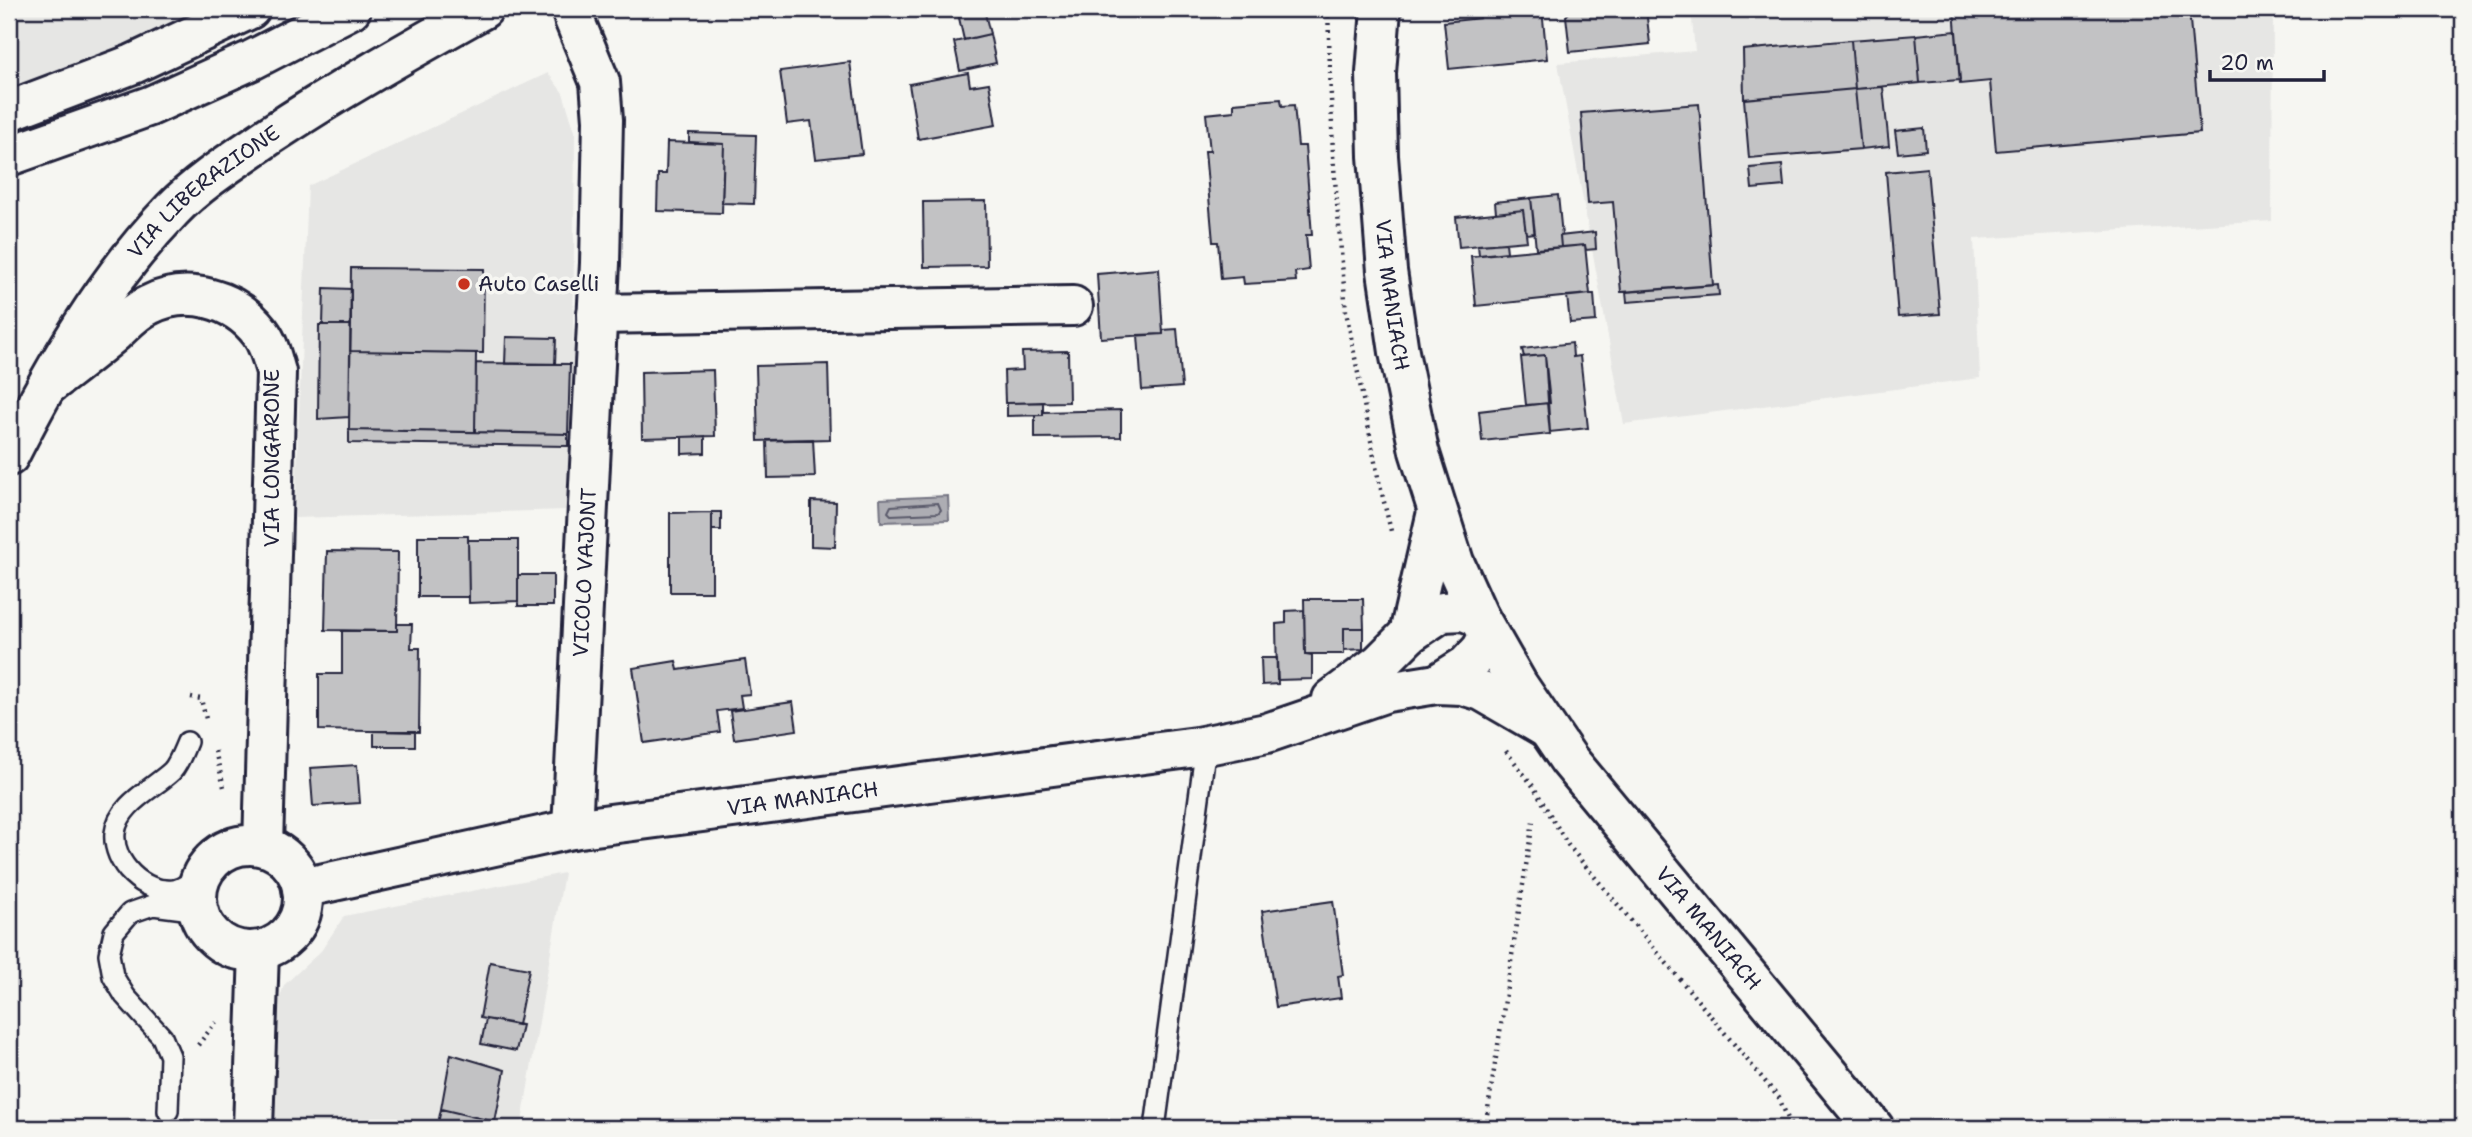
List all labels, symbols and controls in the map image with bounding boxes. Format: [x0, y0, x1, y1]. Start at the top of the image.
scale bar [2210, 38, 2323, 82]
text: 20 m [2220, 49, 2274, 77]
street label: VIA LIBERAZIONE [121, 119, 285, 264]
street label: VIA MANIACH [1369, 218, 1416, 373]
place label: Auto Caselli [478, 270, 599, 298]
marker: Auto Caselli [456, 276, 472, 292]
street label: VIA LONGARONE [258, 369, 286, 547]
street label: VICOLO VAJONT [567, 487, 603, 658]
street label: VIA MANIACH [725, 775, 880, 823]
street label: VIA MANIACH [1649, 861, 1768, 996]

